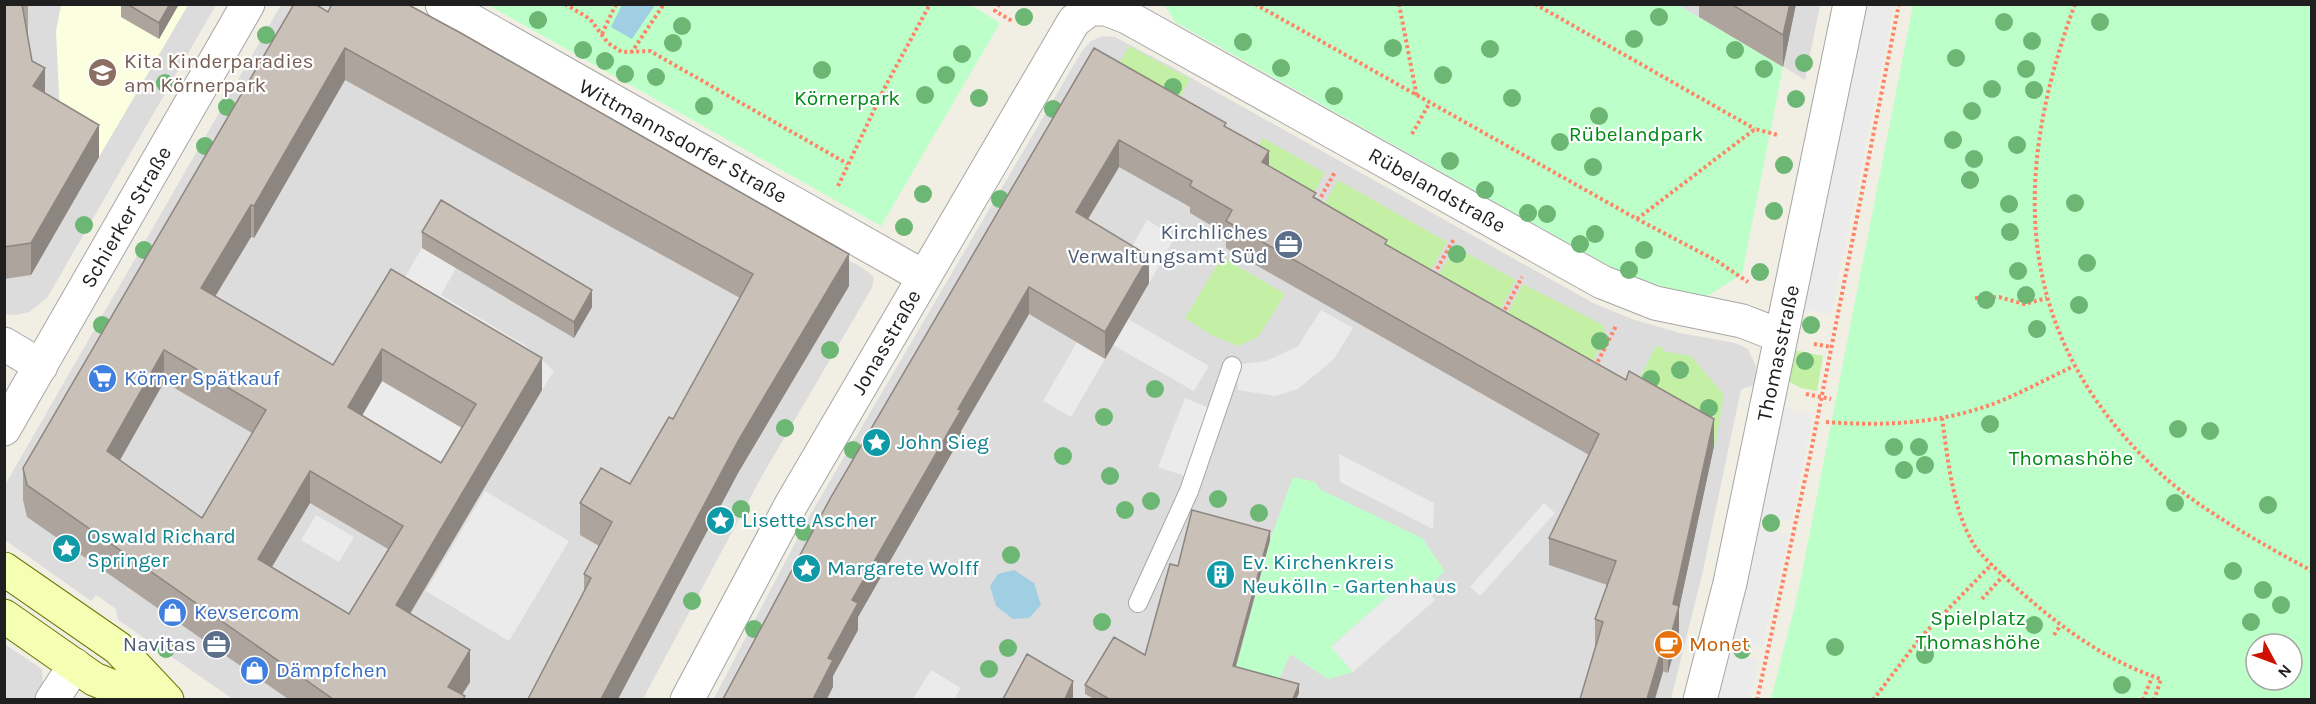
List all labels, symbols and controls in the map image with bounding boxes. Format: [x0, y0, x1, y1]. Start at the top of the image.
place label: Kita Kinderparadies am Körnerpark [124, 49, 313, 97]
school or university icon: Kita Kinderparadies am Körnerpark [87, 57, 119, 89]
street label: Wittmannsdorfer Straße [575, 74, 791, 208]
park label: Körnerpark [794, 86, 900, 110]
park label: Rübelandpark [1569, 122, 1703, 146]
street label: Schierker Straße [76, 142, 176, 292]
street label: Rübelandstraße [1364, 142, 1510, 238]
place label: Kirchliches Verwaltungsamt Süd [1068, 220, 1268, 268]
office icon: Kirchliches Verwaltungsamt Süd [1273, 228, 1305, 260]
street label: Thomasstraße [1752, 283, 1804, 423]
street label: Jonasstraße [846, 285, 926, 399]
supermarket icon: Körner Spätkauf [87, 362, 119, 394]
place label: Körner Spätkauf [124, 366, 280, 390]
place icon: John Sieg [860, 426, 892, 458]
place label: John Sieg [897, 430, 989, 454]
park label: Thomashöhe [2009, 446, 2133, 470]
place icon: Lisette Ascher [705, 504, 737, 536]
place label: Lisette Ascher [742, 508, 877, 532]
place label: Oswald Richard Springer [87, 524, 236, 572]
place icon: Oswald Richard Springer [50, 532, 82, 564]
place label: Ev. Kirchenkreis Neukölln - Gartenhaus [1242, 550, 1457, 598]
place icon: Margarete Wolff [790, 552, 822, 584]
place label: Margarete Wolff [827, 556, 980, 580]
building icon: Ev. Kirchenkreis Neukölln - Gartenhaus [1205, 558, 1237, 590]
shop icon: Kevsercom [157, 596, 189, 628]
place label: Kevsercom [194, 600, 299, 624]
park label: Spielplatz Thomashöhe [1916, 606, 2040, 654]
office icon: Navitas [201, 628, 233, 660]
cafe icon: Monet [1652, 628, 1684, 660]
place label: Navitas [123, 632, 196, 656]
place label: Monet [1689, 632, 1750, 656]
north arrow [2244, 632, 2304, 692]
shop icon: Dämpfchen [239, 654, 271, 686]
place label: Dämpfchen [276, 658, 387, 682]
text: N [2274, 661, 2296, 682]

